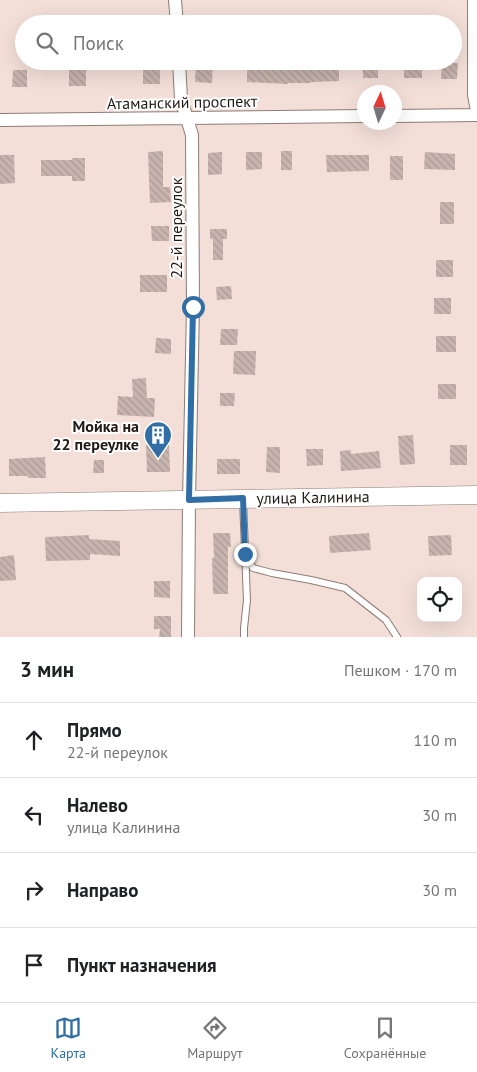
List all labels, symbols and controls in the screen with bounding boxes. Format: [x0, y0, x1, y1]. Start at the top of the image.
search box [15, 15, 462, 70]
icon: search [33, 29, 61, 57]
text: Поиск [73, 31, 124, 55]
north arrow [357, 85, 402, 130]
street label: Атаманский проспект [107, 91, 258, 113]
street label: 22-й переулок [166, 177, 186, 278]
route start [182, 296, 205, 319]
place label: Мойка на 22 переулке [52, 416, 139, 454]
building icon: Мойка на 22 переулке [143, 420, 173, 459]
street label: улица Калинина [256, 486, 370, 508]
route end [234, 543, 257, 566]
map controls [417, 577, 462, 622]
button: locate [417, 577, 462, 622]
text: 3 мин [20, 656, 74, 683]
text: Пешком · 170 m [344, 660, 457, 680]
text: Прямо [67, 718, 122, 742]
icon: ahead [20, 726, 48, 754]
text: 110 m [414, 730, 457, 750]
text: 22-й переулок [67, 742, 168, 762]
text: Налево [67, 793, 128, 817]
icon: left [20, 801, 48, 829]
text: 30 m [422, 805, 457, 825]
text: улица Калинина [67, 817, 180, 837]
icon: right [20, 876, 48, 904]
text: Направо [67, 878, 138, 902]
text: 30 m [422, 880, 457, 900]
icon: arrive [20, 951, 48, 979]
text: Пункт назначения [67, 953, 217, 977]
tab: Карта [51, 1014, 86, 1062]
tab: Маршрут [187, 1014, 243, 1062]
tab: Сохранённые [344, 1014, 426, 1062]

